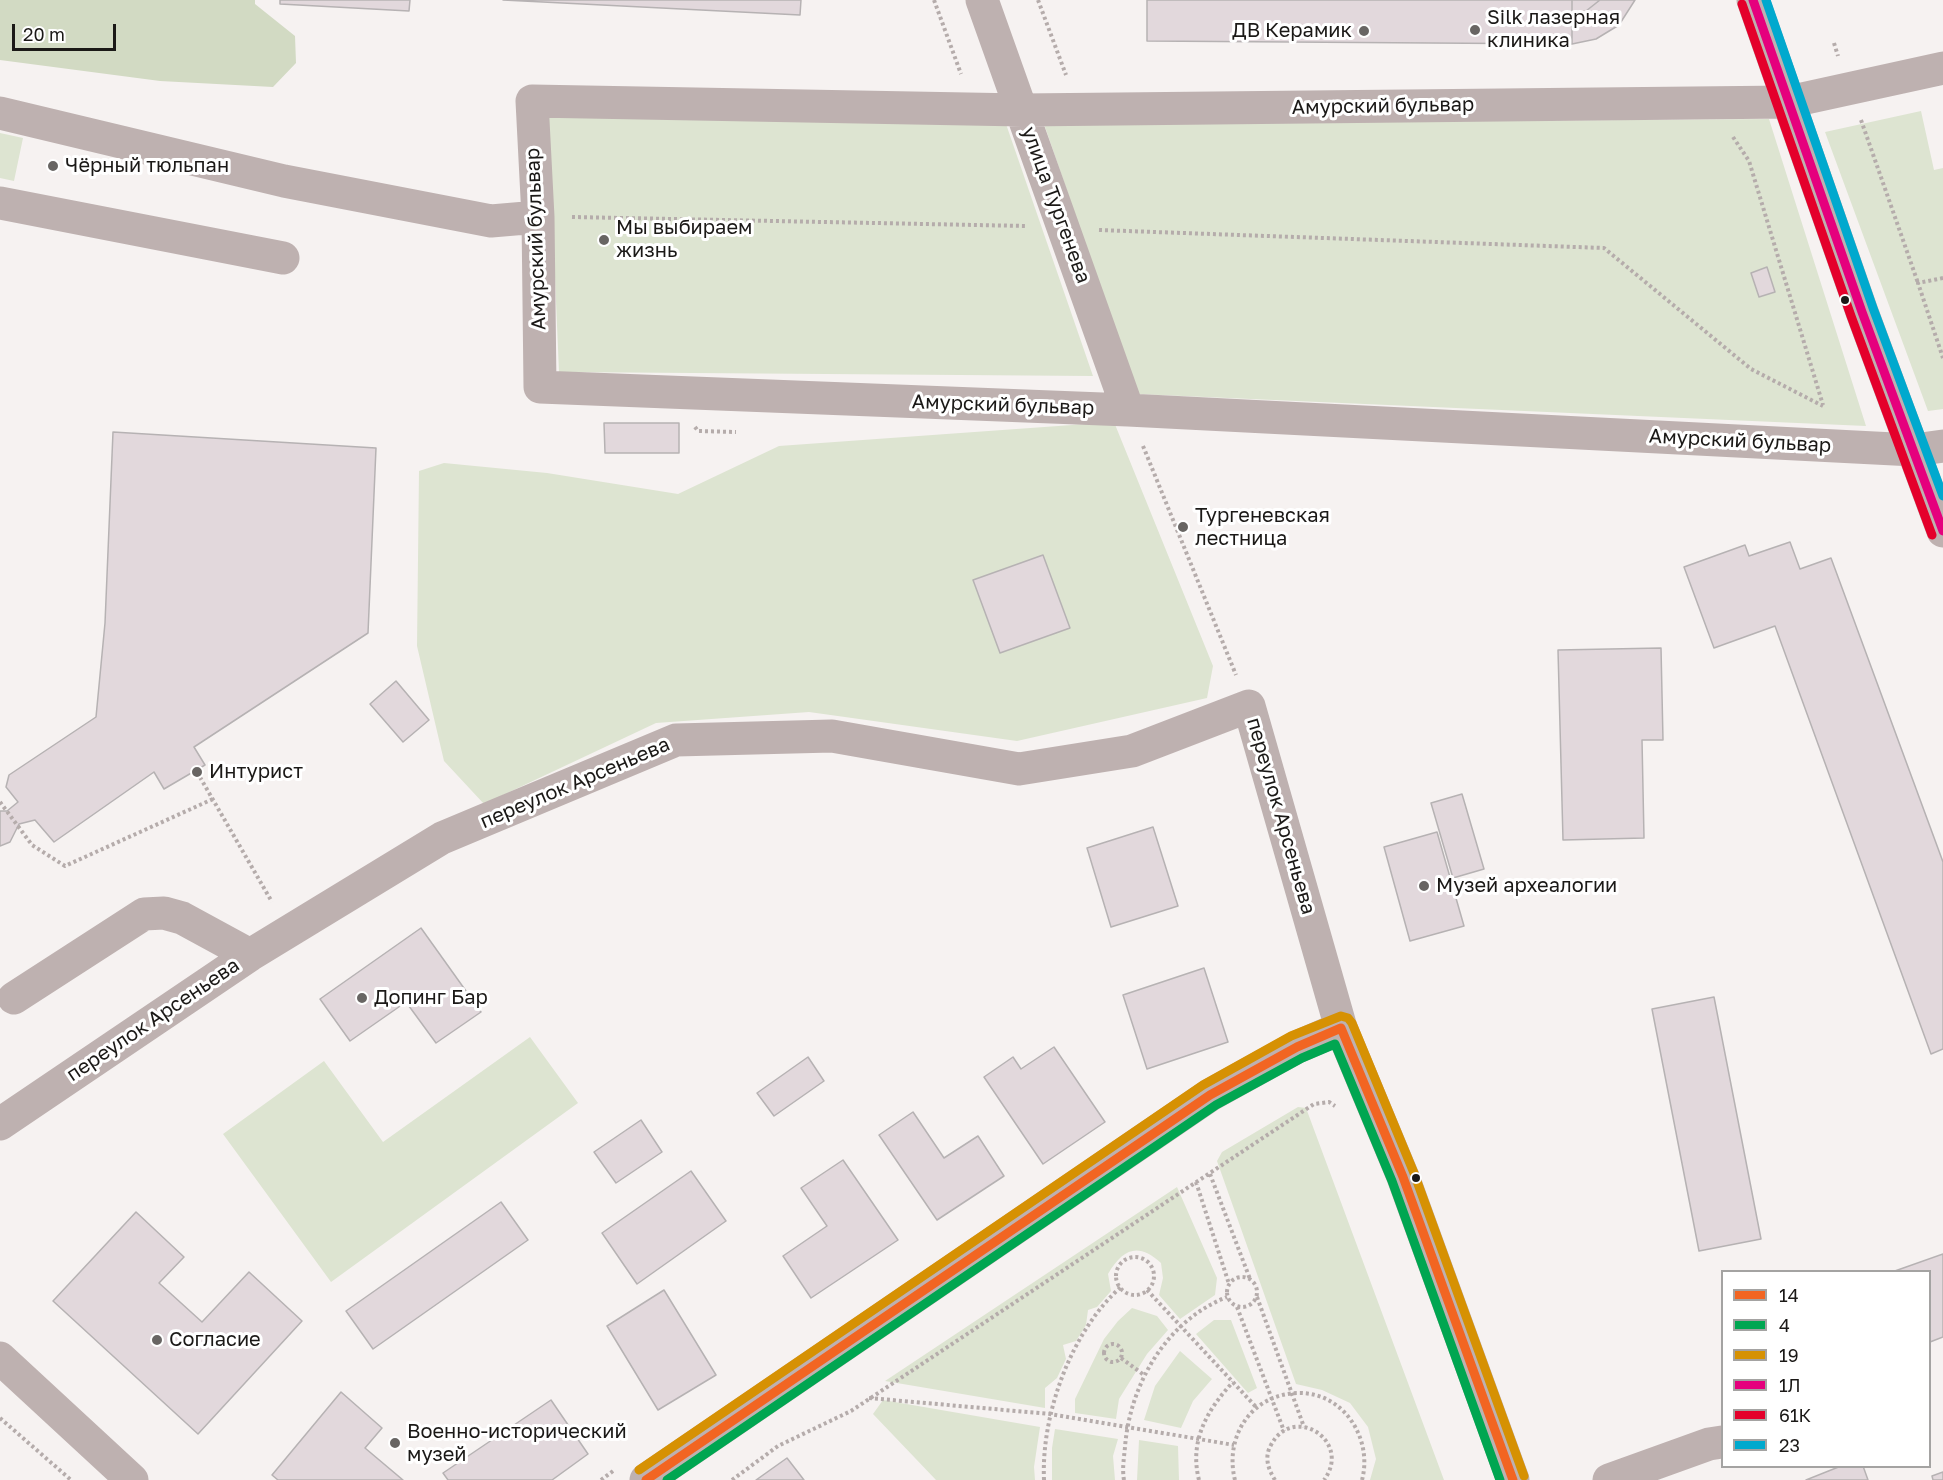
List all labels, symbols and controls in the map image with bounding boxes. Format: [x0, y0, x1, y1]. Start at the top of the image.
place label: Silk лазерная клиника [1487, 6, 1620, 53]
scale bar [15, 12, 118, 50]
place label: ДВ Керамик [1232, 19, 1352, 43]
text: 20 m [23, 23, 65, 45]
marker: Silk лазерная клиника [1468, 23, 1482, 37]
marker: ДВ Керамик [1357, 24, 1371, 38]
street label: Амурский бульвар [1292, 92, 1474, 120]
street label: улица Тургенева [1017, 123, 1095, 287]
street label: Амурский бульвар [521, 147, 551, 331]
place label: Чёрный тюльпан [65, 154, 229, 178]
marker: Чёрный тюльпан [46, 159, 60, 173]
place label: Мы выбираем жизнь [616, 216, 752, 263]
marker: Мы выбираем жизнь [597, 233, 611, 247]
unlabelled marker [1839, 294, 1851, 306]
street label: Амурский бульвар [911, 390, 1095, 420]
street label: Амурский бульвар [1648, 424, 1832, 458]
place label: Тургеневская лестница [1195, 504, 1330, 551]
marker: Тургеневская лестница [1176, 520, 1190, 534]
street label: переулок Арсеньева [1241, 715, 1321, 917]
street label: переулок Арсеньева [477, 732, 673, 834]
place label: Интурист [209, 760, 303, 784]
marker: Интурист [190, 765, 204, 779]
place label: Музей археалогии [1436, 874, 1617, 898]
marker: Музей археалогии [1417, 879, 1431, 893]
street label: переулок Арсеньева [62, 953, 244, 1087]
place label: Допинг Бар [374, 986, 488, 1010]
marker: Допинг Бар [355, 991, 369, 1005]
unlabelled marker [1410, 1172, 1422, 1184]
legend [1721, 1270, 1931, 1468]
text: 14 [1779, 1284, 1799, 1306]
text: 4 [1779, 1314, 1790, 1336]
place label: Согласие [169, 1328, 261, 1352]
marker: Согласие [150, 1333, 164, 1347]
text: 19 [1779, 1344, 1799, 1366]
text: 1Л [1779, 1374, 1801, 1396]
text: 61К [1779, 1404, 1811, 1426]
place label: Военно-исторический музей [407, 1420, 627, 1467]
text: 23 [1779, 1434, 1800, 1456]
marker: Военно-исторический музей [388, 1436, 402, 1450]

